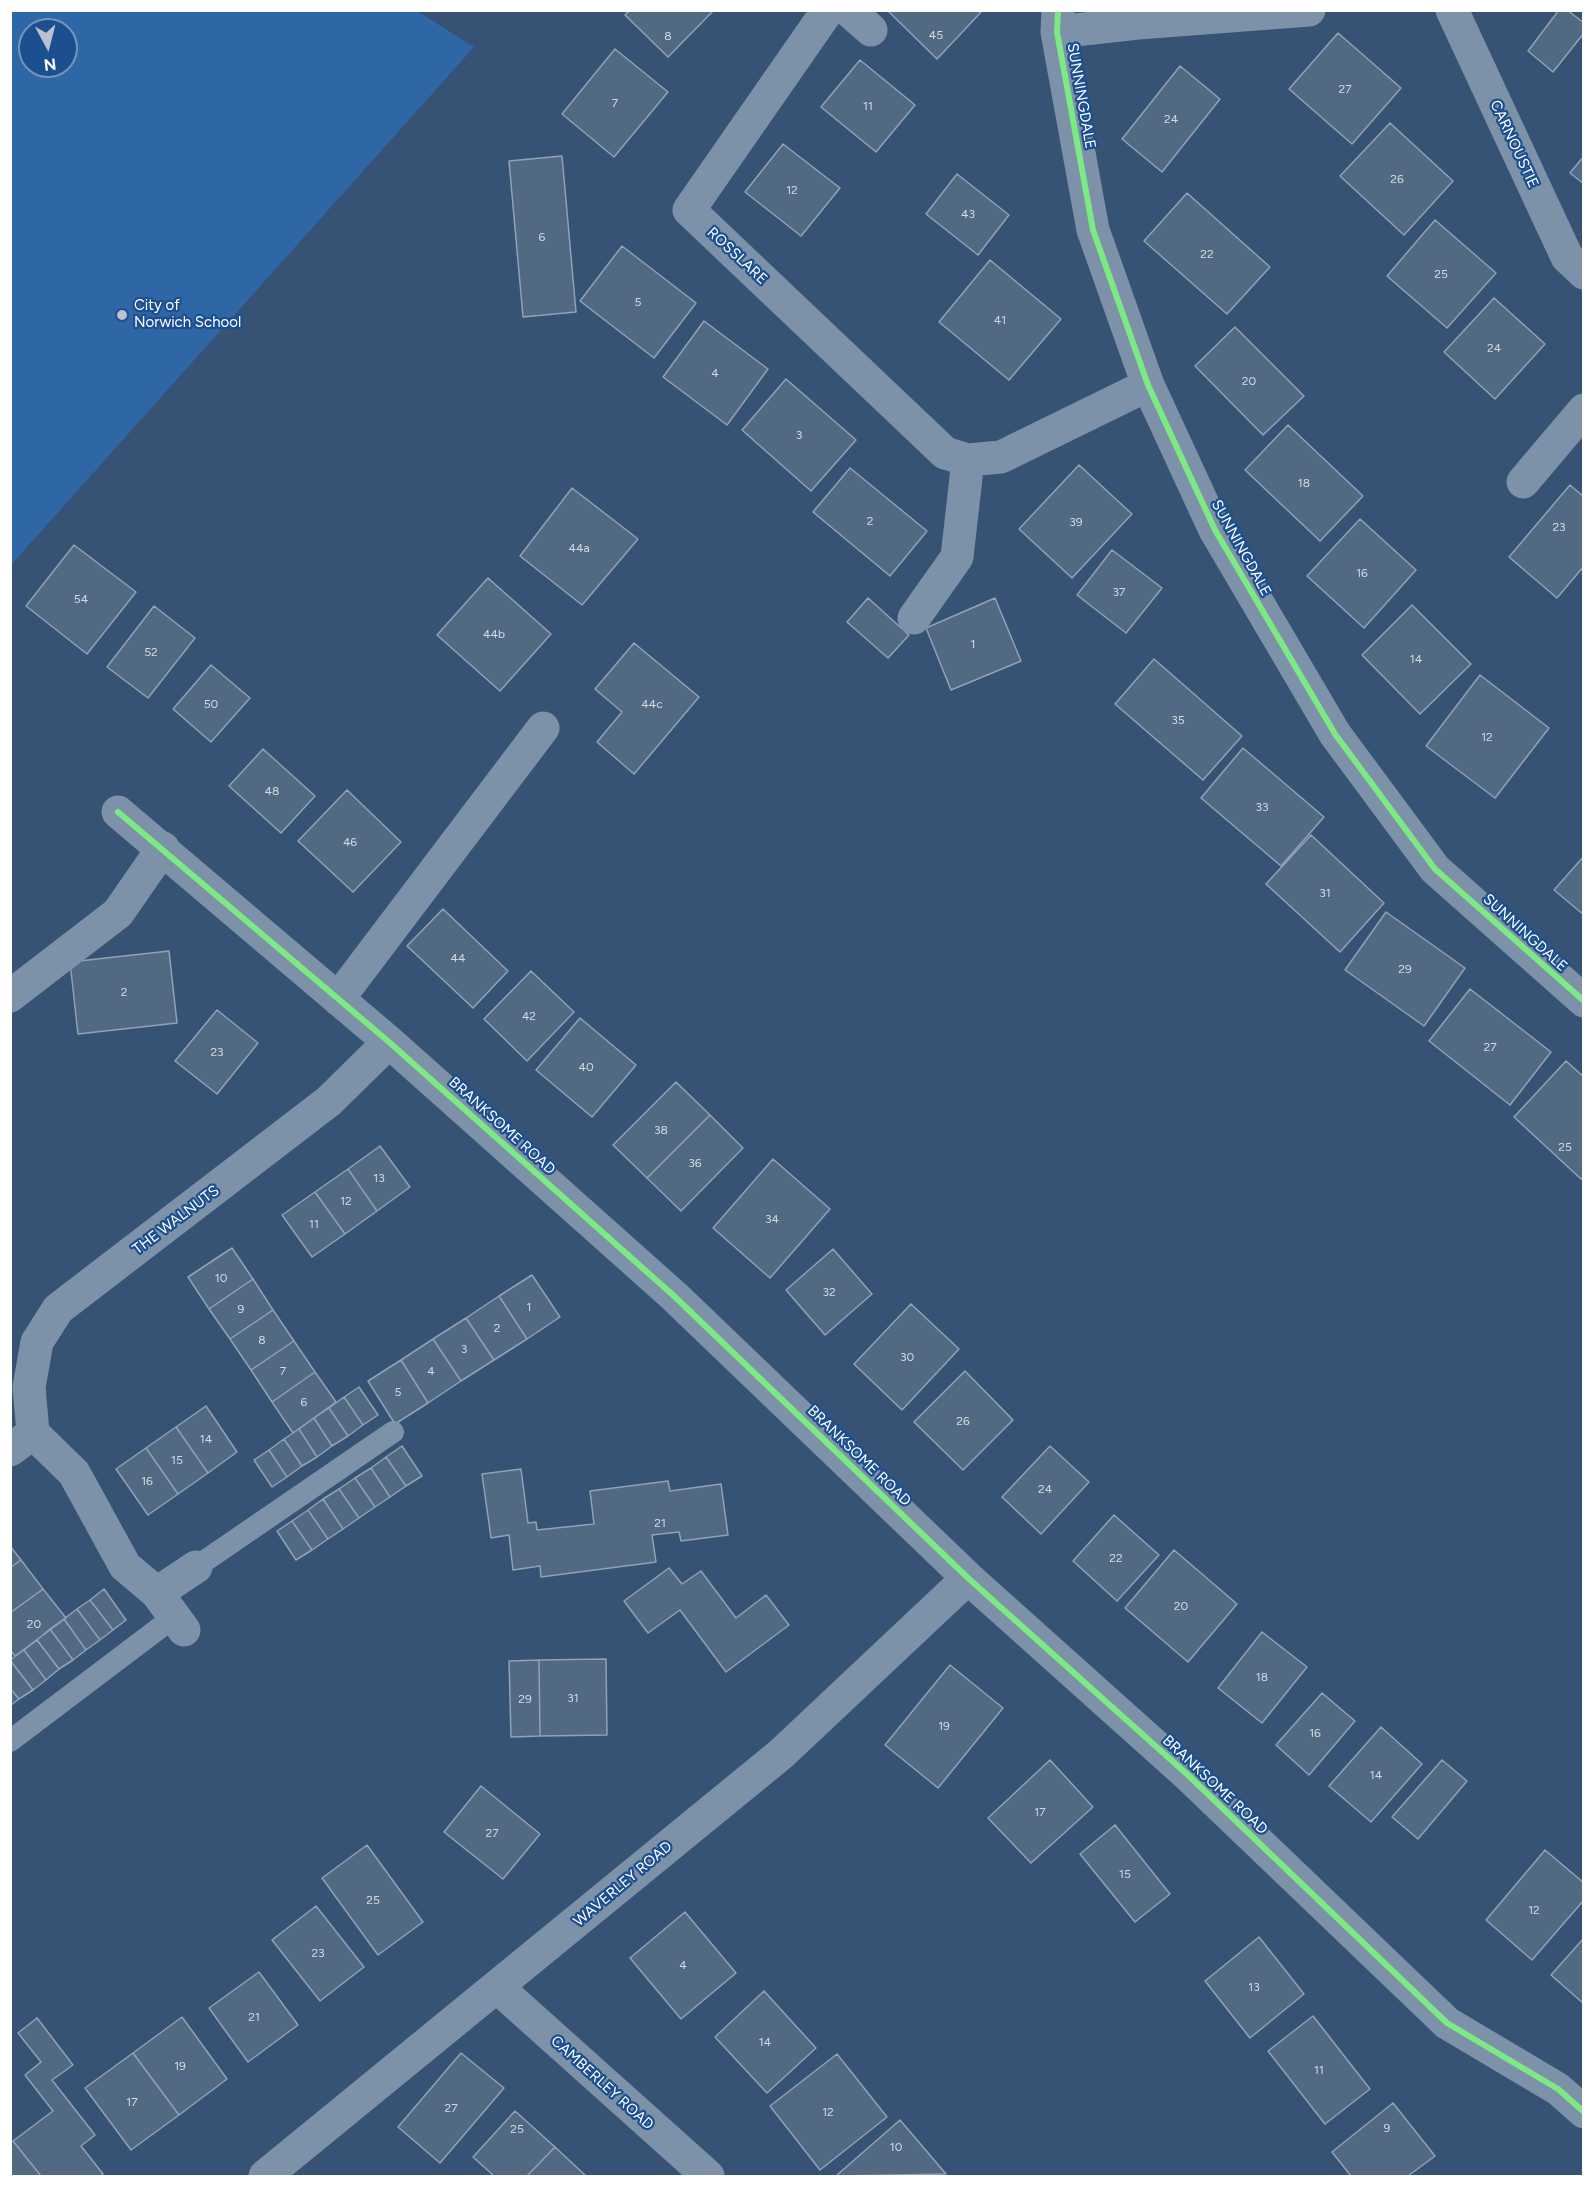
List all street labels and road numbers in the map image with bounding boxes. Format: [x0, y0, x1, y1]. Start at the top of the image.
street label: SUNNINGDALE [1063, 42, 1099, 150]
street label: CARNOUSTIE [1486, 97, 1542, 191]
street label: ROSSLARE [703, 224, 771, 288]
street label: SUNNINGDALE [1207, 497, 1275, 599]
street label: SUNNINGDALE [1479, 890, 1571, 976]
street label: BRANKSOME ROAD [445, 1073, 559, 1179]
street label: THE WALNUTS [129, 1182, 223, 1258]
street label: BRANKSOME ROAD [803, 1402, 915, 1510]
street label: BRANKSOME ROAD [1159, 1732, 1271, 1838]
street label: WAVERLEY ROAD [570, 1838, 676, 1930]
street label: CAMBERLEY ROAD [547, 2032, 657, 2134]

